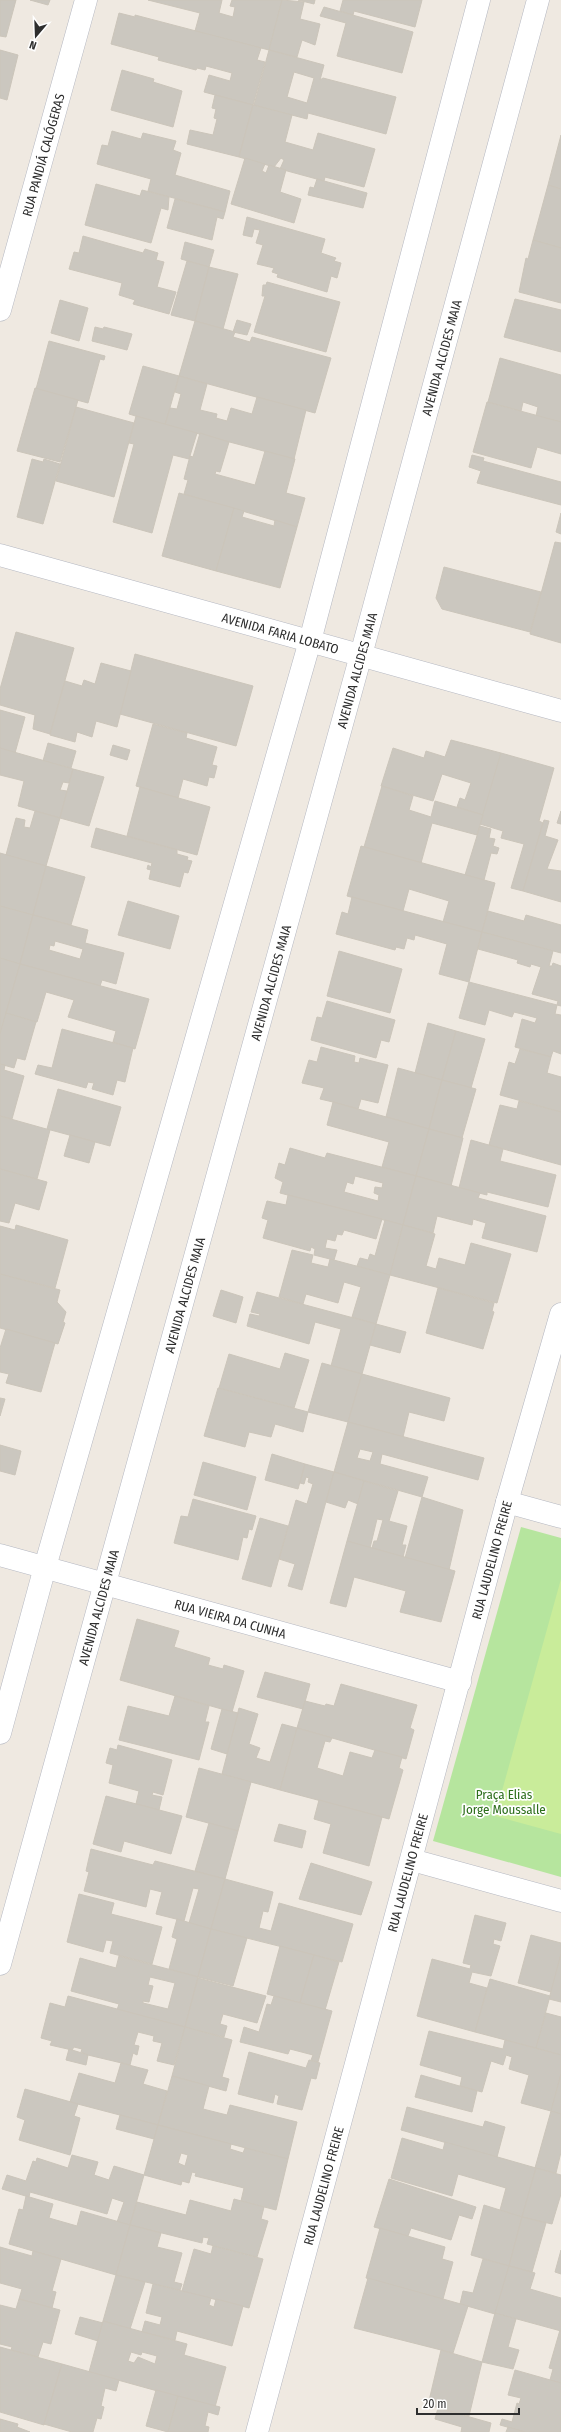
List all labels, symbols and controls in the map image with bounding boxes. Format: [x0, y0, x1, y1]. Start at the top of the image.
north arrow [16, 16, 56, 56]
text: N [28, 38, 38, 52]
street label: RUA PANDIÁ CALÓGERAS [19, 92, 68, 218]
street label: AVENIDA ALCIDES MAIA [419, 298, 465, 417]
street label: AVENIDA FARIA LOBATO [220, 610, 340, 657]
street label: AVENIDA ALCIDES MAIA [334, 611, 380, 730]
street label: AVENIDA ALCIDES MAIA [248, 923, 294, 1042]
street label: AVENIDA ALCIDES MAIA [162, 1235, 208, 1355]
street label: RUA LAUDELINO FREIRE [469, 1499, 515, 1621]
street label: AVENIDA ALCIDES MAIA [76, 1548, 122, 1667]
street label: RUA VIEIRA DA CUNHA [173, 1597, 288, 1642]
park label: Praça Elias Jorge Moussalle [462, 1787, 546, 1817]
street label: RUA LAUDELINO FREIRE [385, 1812, 431, 1934]
street label: RUA LAUDELINO FREIRE [301, 2125, 347, 2247]
scale bar [417, 2390, 519, 2416]
text: 20 m [423, 2397, 447, 2411]

